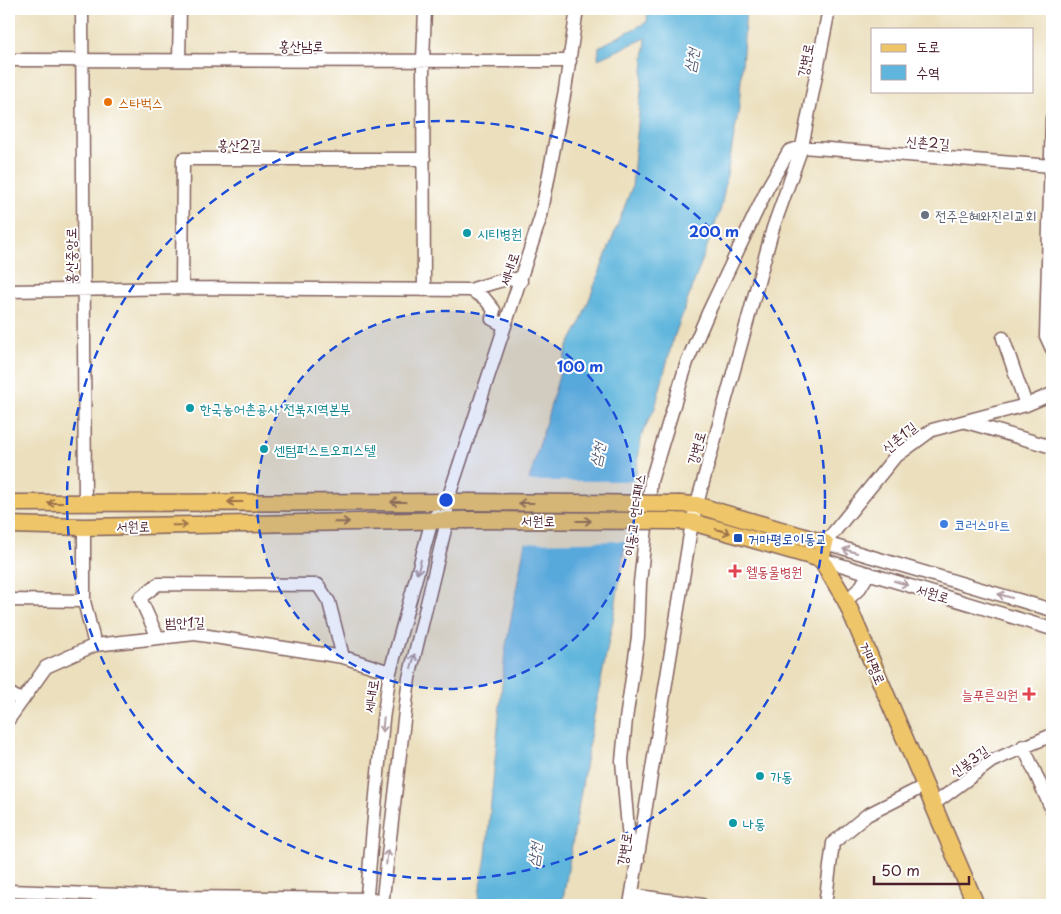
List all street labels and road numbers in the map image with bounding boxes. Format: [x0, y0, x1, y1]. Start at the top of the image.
street label: 홍산남로 [278, 35, 324, 56]
street label: 강변로 [791, 41, 819, 79]
street label: 신촌2길 [905, 130, 951, 154]
street label: 홍산2길 [217, 134, 262, 155]
street label: 홍산중앙로 [60, 228, 81, 284]
street label: 세내로 [494, 250, 524, 288]
street label: 신촌1길 [877, 416, 922, 458]
street label: 강변로 [681, 429, 711, 467]
street label: 이동교 언더패스 [618, 472, 650, 558]
street label: 서원로 [521, 510, 555, 531]
street label: 서원로 [116, 515, 150, 537]
street label: 서원로 [914, 578, 952, 608]
street label: 범안1길 [165, 611, 206, 633]
street label: 거마평로 [855, 638, 891, 688]
street label: 세내로 [358, 678, 384, 714]
street label: 신봉3길 [945, 740, 993, 782]
street label: 강변로 [611, 831, 637, 867]

